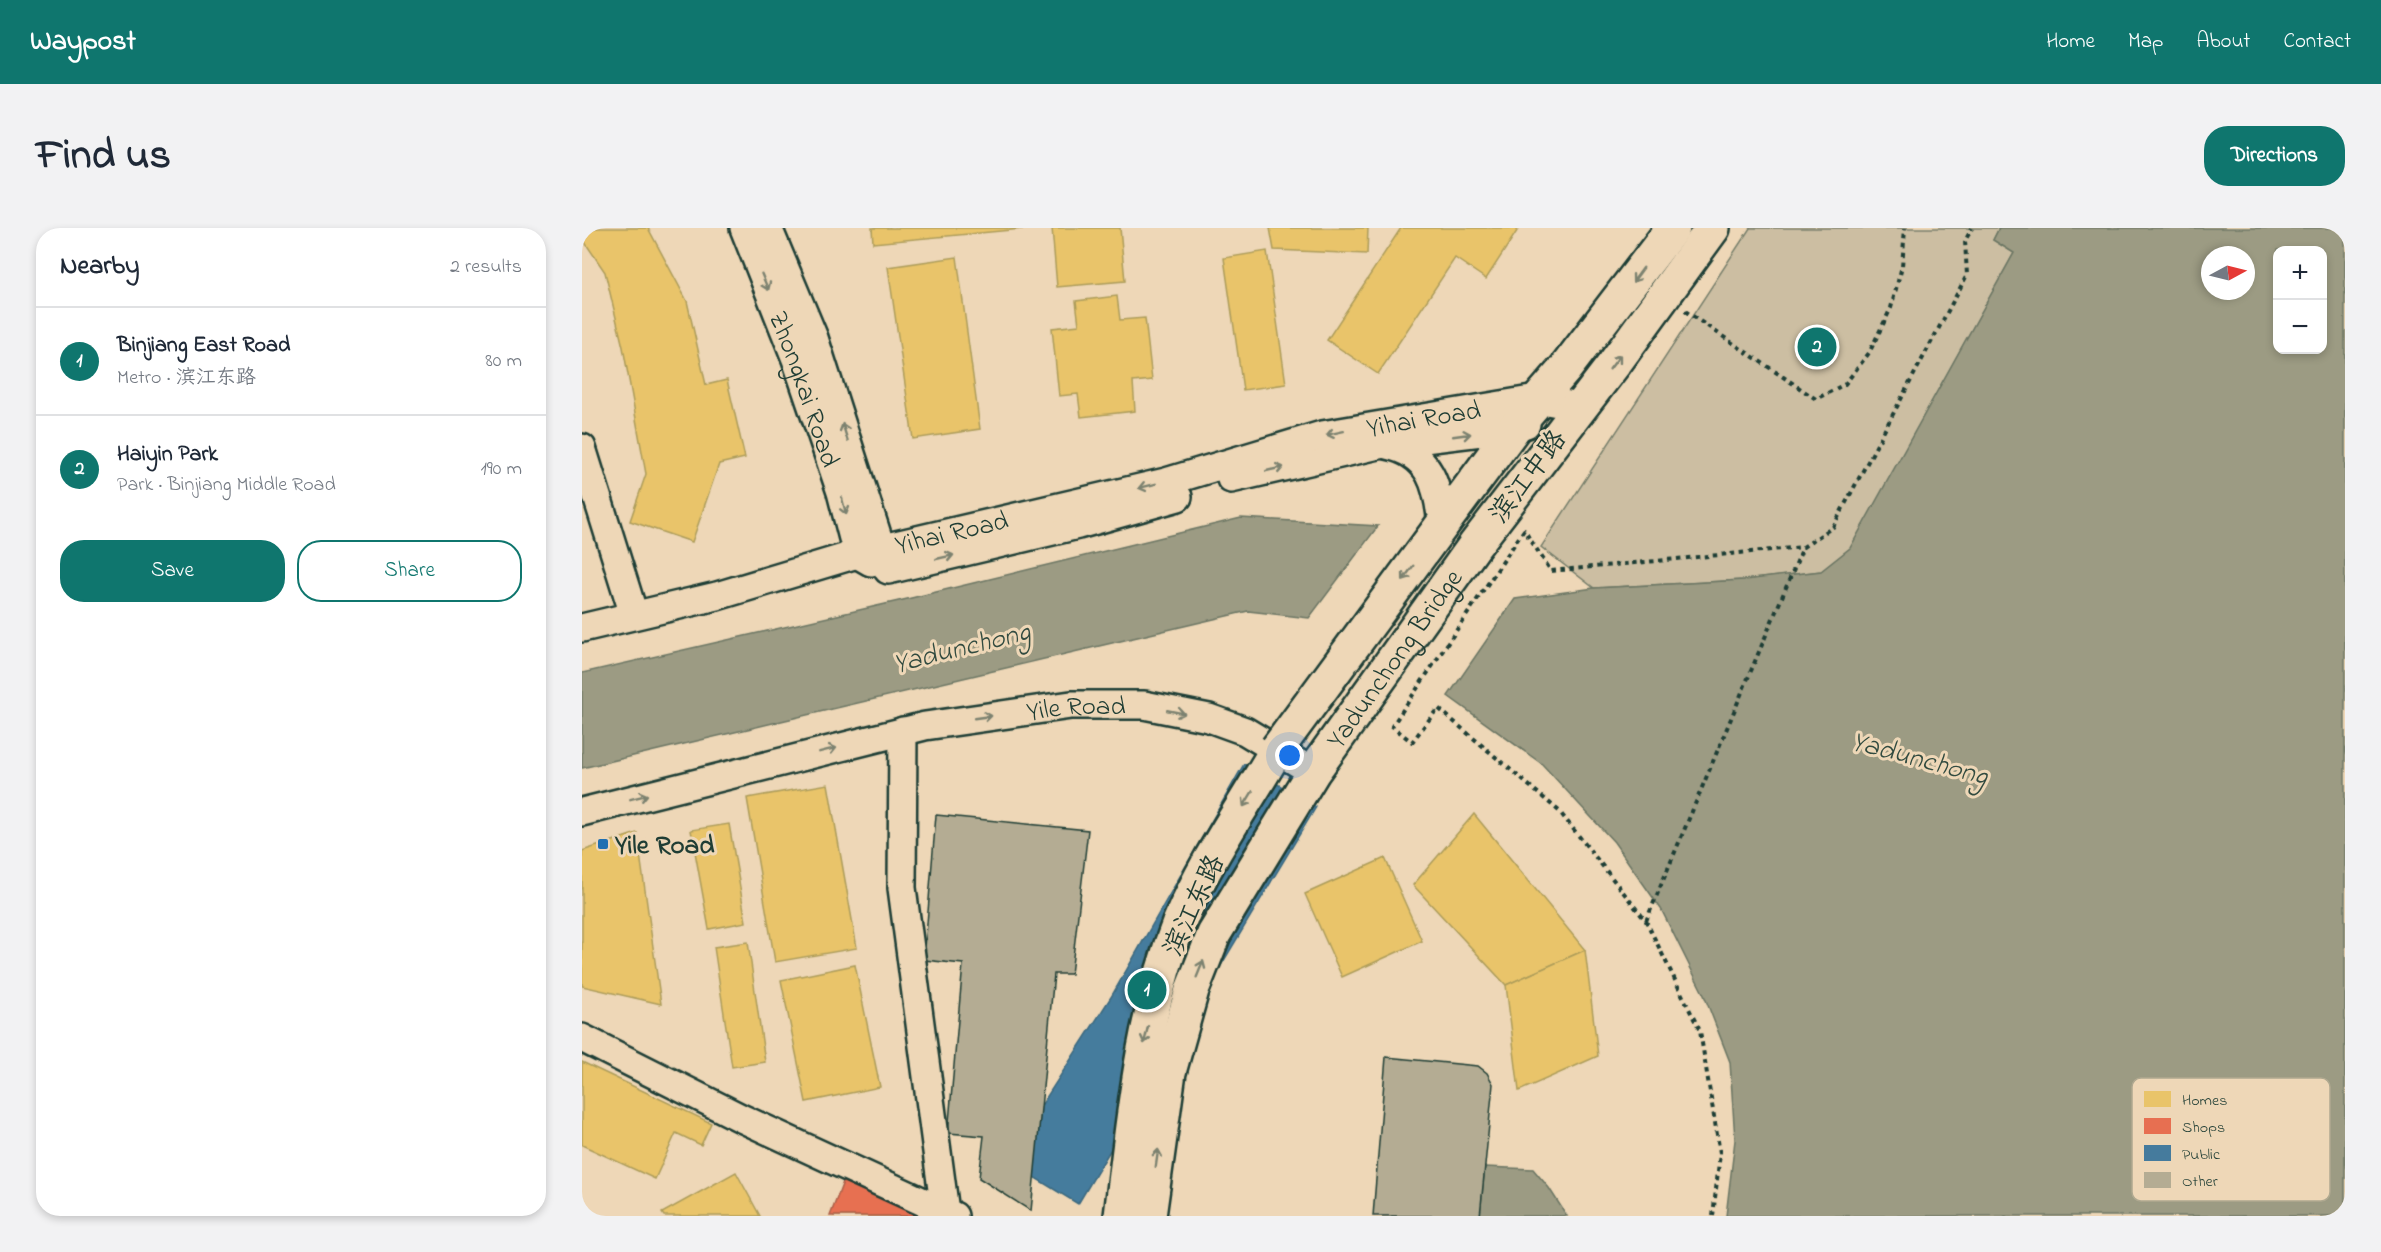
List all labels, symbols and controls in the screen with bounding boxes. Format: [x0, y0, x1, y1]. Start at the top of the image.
text: Waypost [30, 22, 136, 63]
text: Home [2046, 27, 2095, 57]
text: Map [2128, 27, 2163, 57]
text: About [2196, 27, 2250, 57]
text: Contact [2283, 27, 2351, 57]
text: Find us [36, 126, 171, 187]
button: Directions [2204, 126, 2345, 186]
north arrow [2201, 246, 2255, 300]
map controls [2273, 246, 2327, 354]
button: + [2273, 246, 2327, 300]
text: Nearby [60, 248, 139, 286]
text: 2 results [450, 253, 522, 282]
one-way arrow [1632, 267, 1645, 283]
one-way arrow [760, 273, 771, 291]
button: − [2273, 300, 2327, 354]
street label: Zhongkai Road [757, 306, 848, 473]
pin: 2 [1798, 324, 1836, 370]
text: Binjiang East Road [117, 330, 290, 362]
text: 1 [76, 347, 83, 376]
text: 80 m [485, 347, 522, 376]
one-way arrow [1609, 354, 1622, 370]
text: Metro · 滨江东路 [117, 364, 256, 393]
street label: Yihai Road [1364, 392, 1484, 449]
one-way arrow [839, 423, 850, 442]
street label: 滨江中路 [1481, 423, 1577, 532]
one-way arrow [1325, 428, 1345, 439]
one-way arrow [1452, 430, 1471, 441]
text: Haiyin Park [117, 439, 218, 471]
text: 2 [75, 455, 84, 484]
text: 190 m [480, 455, 522, 484]
one-way arrow [1265, 462, 1284, 474]
text: Park · Binjiang Middle Road [117, 471, 336, 500]
one-way arrow [1138, 481, 1157, 493]
one-way arrow [839, 496, 851, 515]
street label: Yihai Road [892, 502, 1013, 566]
button: Save [60, 540, 285, 602]
button: Share [297, 540, 522, 602]
one-way arrow [935, 550, 954, 562]
street label: Yadunchong Bridge [1318, 561, 1474, 758]
one-way arrow [1401, 564, 1414, 580]
water label: Yadunchong [889, 612, 1036, 686]
street label: Yile Road [1024, 688, 1126, 733]
one-way arrow [1166, 706, 1186, 717]
one-way arrow [972, 712, 992, 723]
water label: Yadunchong [1846, 722, 1993, 799]
your location [1275, 741, 1304, 770]
one-way arrow [818, 743, 837, 755]
one-way arrow [1241, 790, 1253, 807]
one-way arrow [629, 791, 648, 803]
place label: Yile Road [614, 827, 715, 866]
marker: Yile Road [596, 837, 610, 851]
street label: 滨江东路 [1155, 849, 1236, 963]
one-way arrow [1195, 960, 1206, 978]
pin: 1 [1128, 968, 1166, 1012]
one-way arrow [1140, 1025, 1152, 1044]
legend [2132, 1078, 2330, 1201]
text: Homes [2182, 1089, 2227, 1113]
text: Shops [2182, 1116, 2225, 1140]
text: Public [2182, 1143, 2221, 1167]
one-way arrow [1151, 1149, 1162, 1168]
text: Other [2182, 1170, 2218, 1194]

